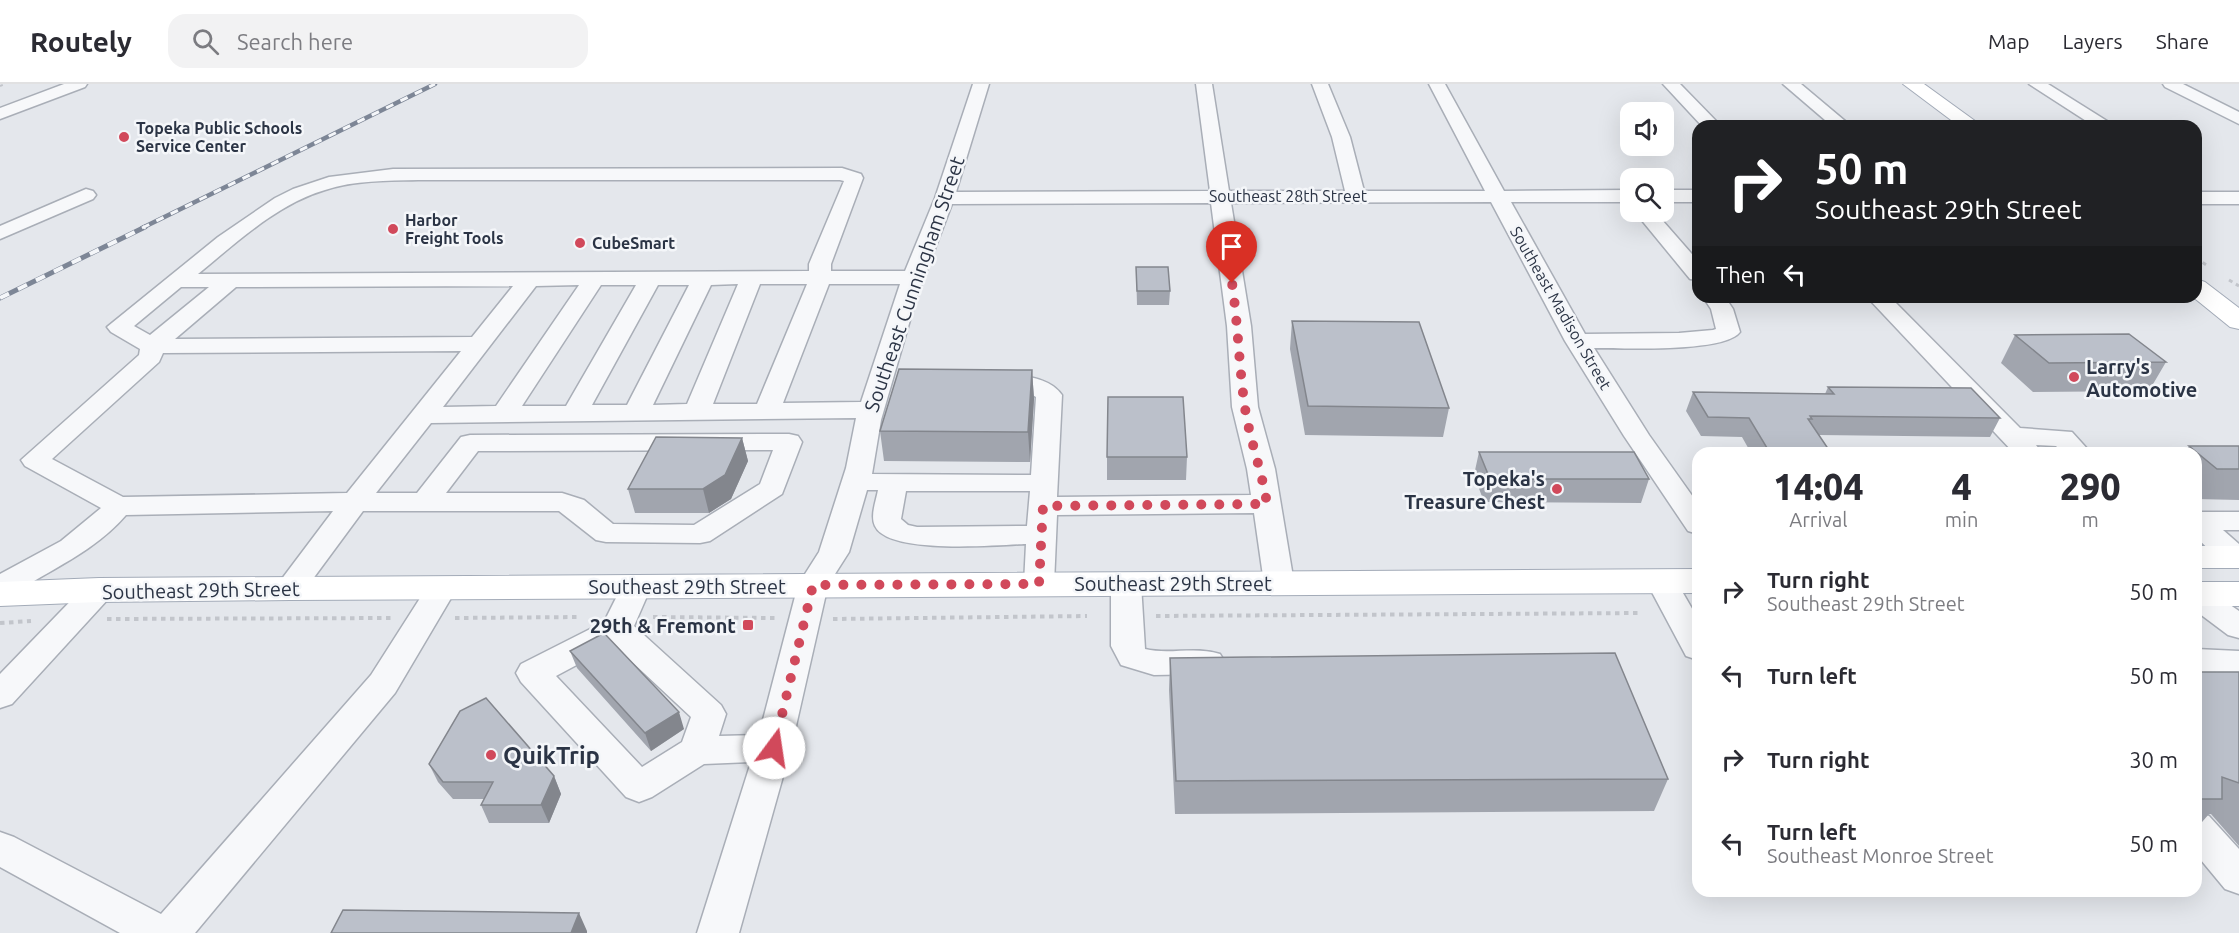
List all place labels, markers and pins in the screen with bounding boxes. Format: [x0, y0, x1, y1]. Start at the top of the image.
place label: Topeka Public Schools Service Center [136, 119, 302, 155]
marker: Topeka Public Schools Service Center [117, 130, 131, 144]
place label: Harbor Freight Tools [405, 211, 503, 247]
pin [1206, 221, 1257, 283]
marker: Harbor Freight Tools [386, 222, 400, 236]
place label: CubeSmart [592, 234, 675, 252]
marker: CubeSmart [573, 236, 587, 250]
place label: Larry's Automotive [2086, 355, 2197, 401]
marker: Larry's Automotive [2067, 370, 2081, 384]
place label: Topeka's Treasure Chest [1404, 467, 1545, 513]
marker: Topeka's Treasure Chest [1550, 482, 1564, 496]
place label: 29th & Fremont [590, 614, 736, 637]
marker: 29th & Fremont [741, 618, 755, 632]
place label: QuikTrip [503, 742, 600, 769]
marker: QuikTrip [484, 748, 498, 762]

